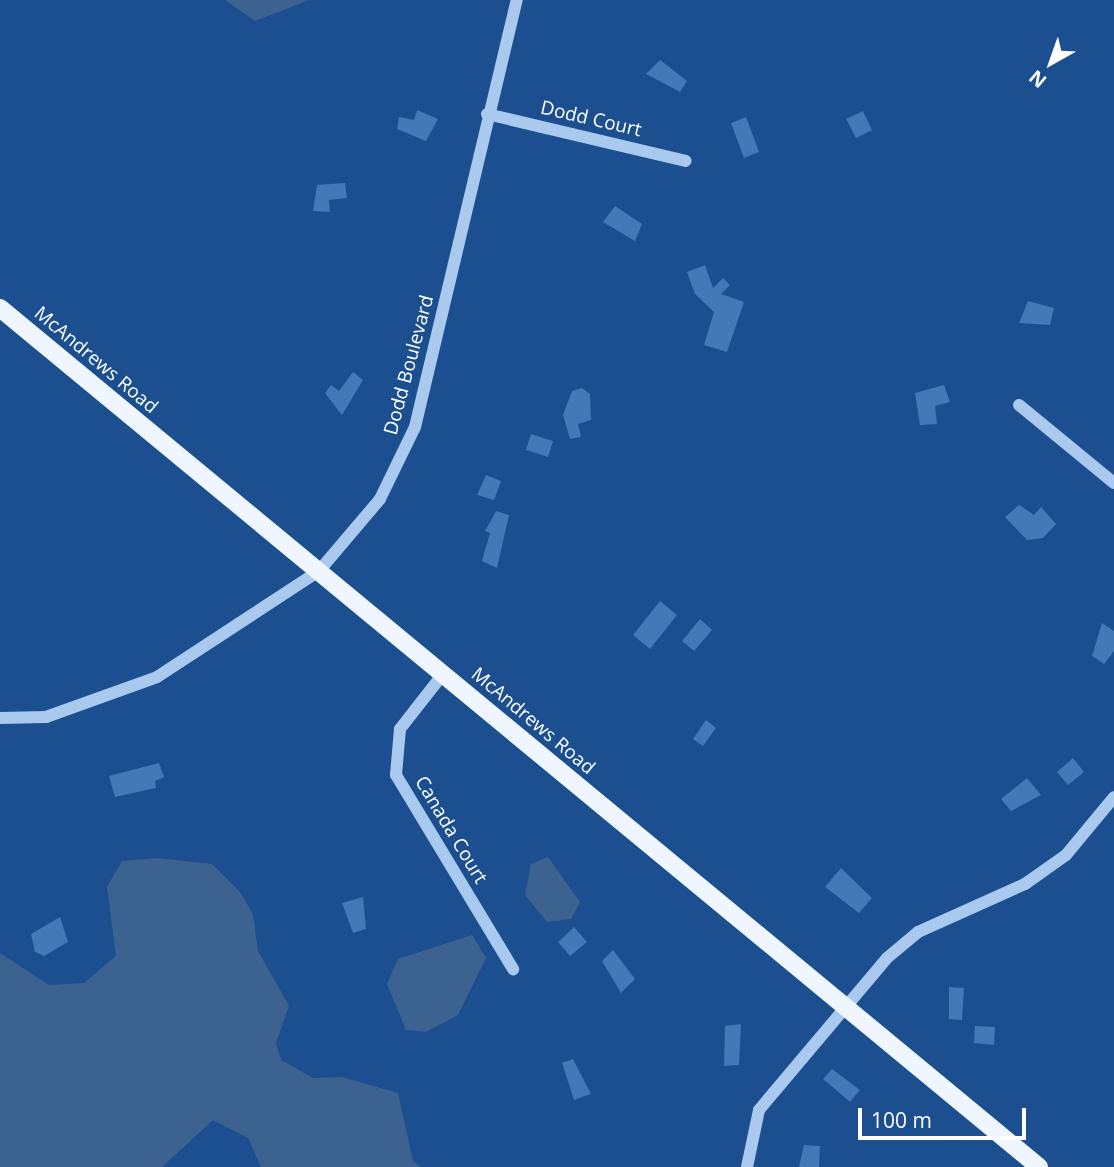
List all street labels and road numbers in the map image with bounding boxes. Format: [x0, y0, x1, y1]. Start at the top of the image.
street label: Dodd Court [538, 96, 644, 142]
street label: Dodd Boulevard [379, 293, 439, 437]
street label: McAndrews Road [30, 302, 162, 418]
street label: McAndrews Road [467, 663, 599, 779]
street label: Canada Court [410, 772, 492, 888]

